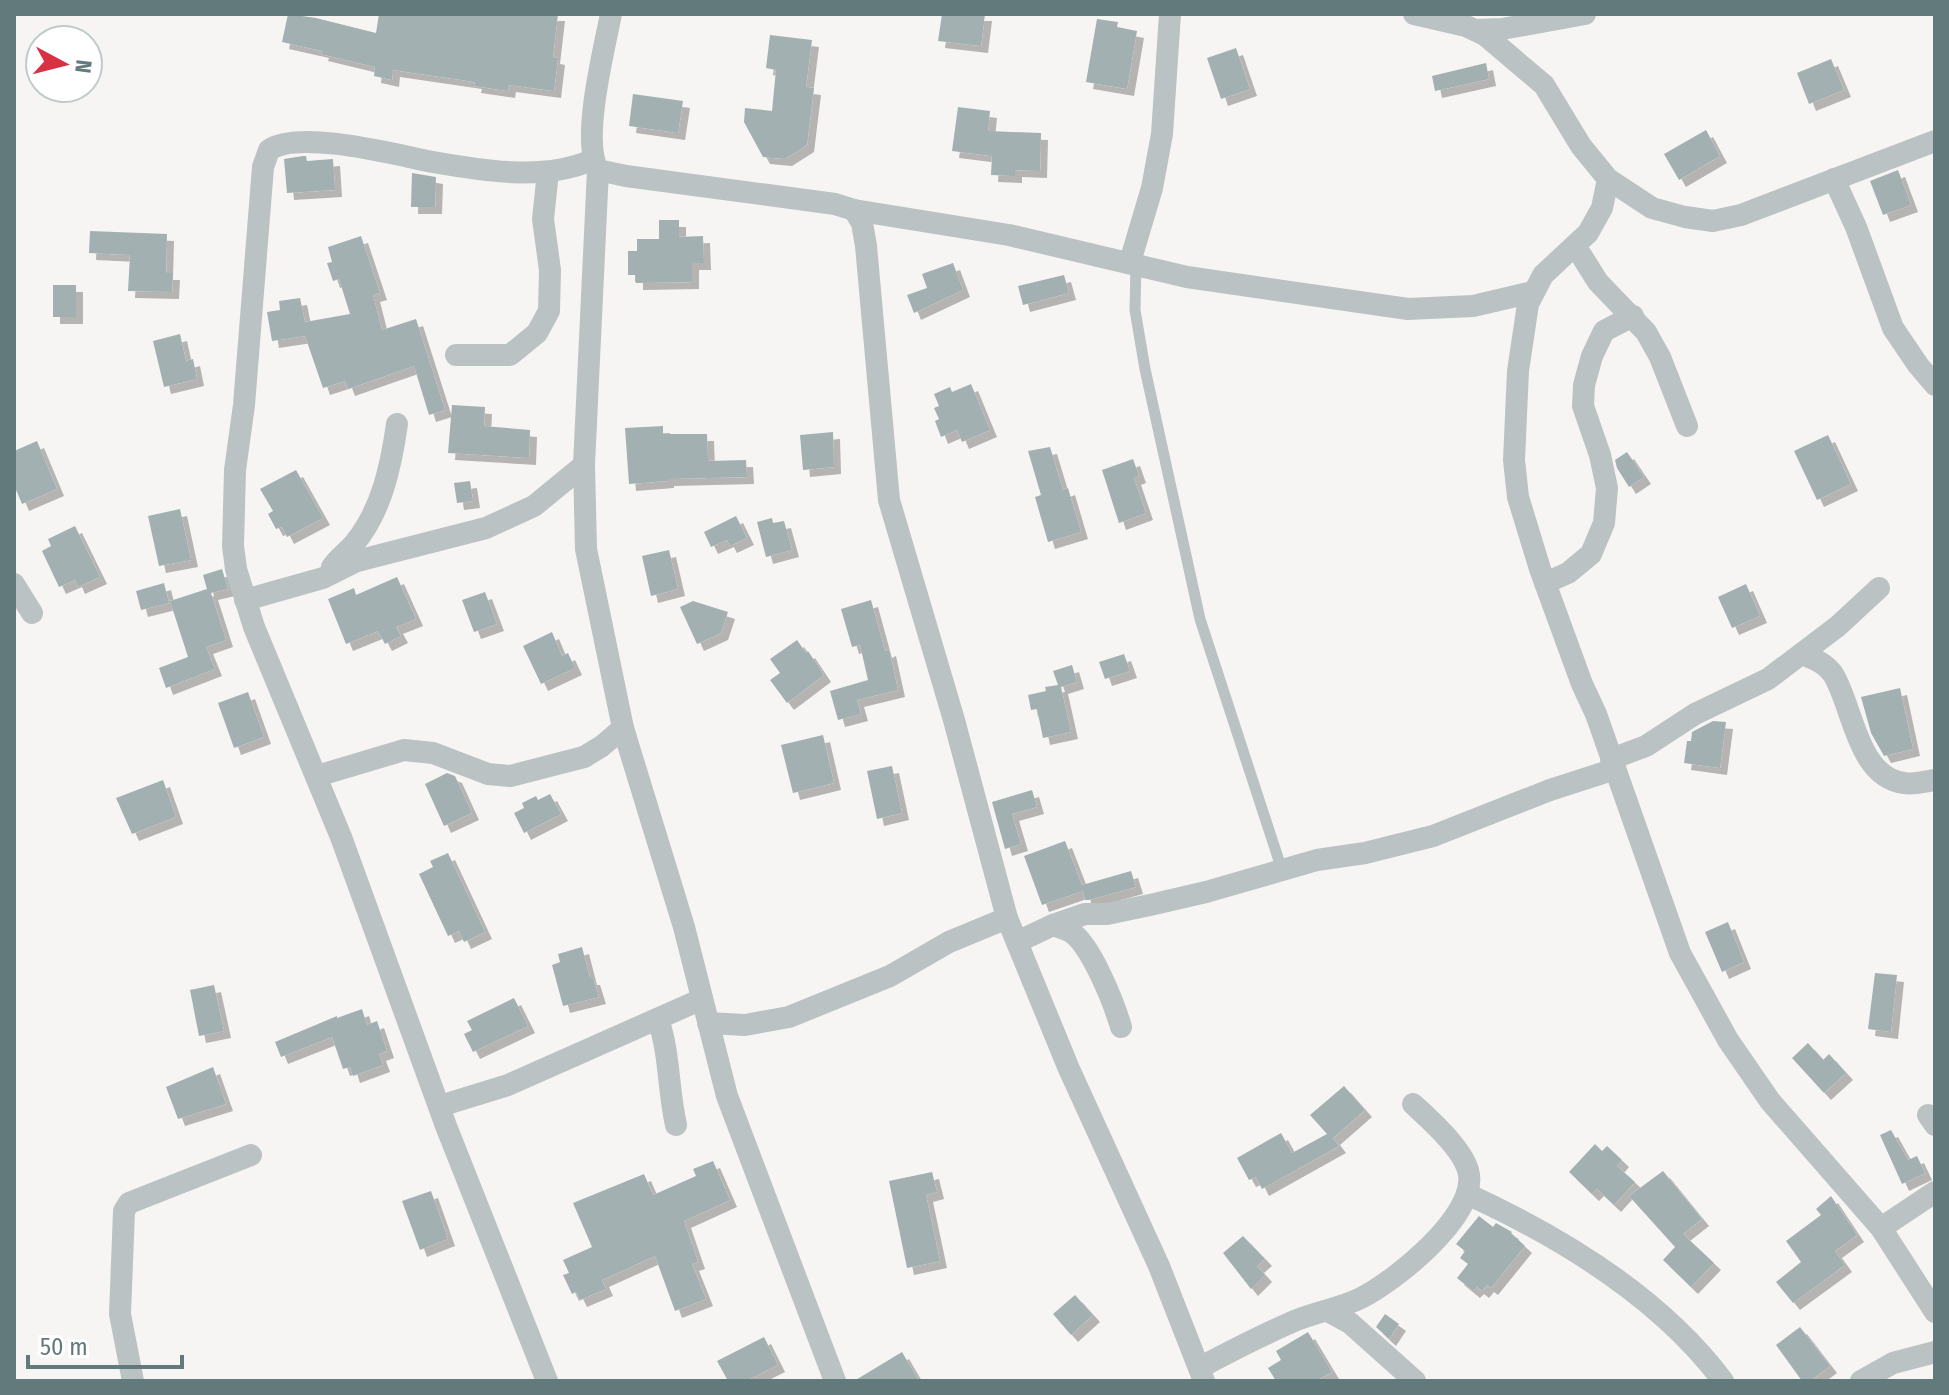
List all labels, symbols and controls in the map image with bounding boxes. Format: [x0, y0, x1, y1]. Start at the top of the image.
north arrow [24, 24, 104, 104]
text: N [69, 58, 98, 75]
scale bar [28, 1319, 182, 1369]
text: 50 m [40, 1333, 88, 1361]

